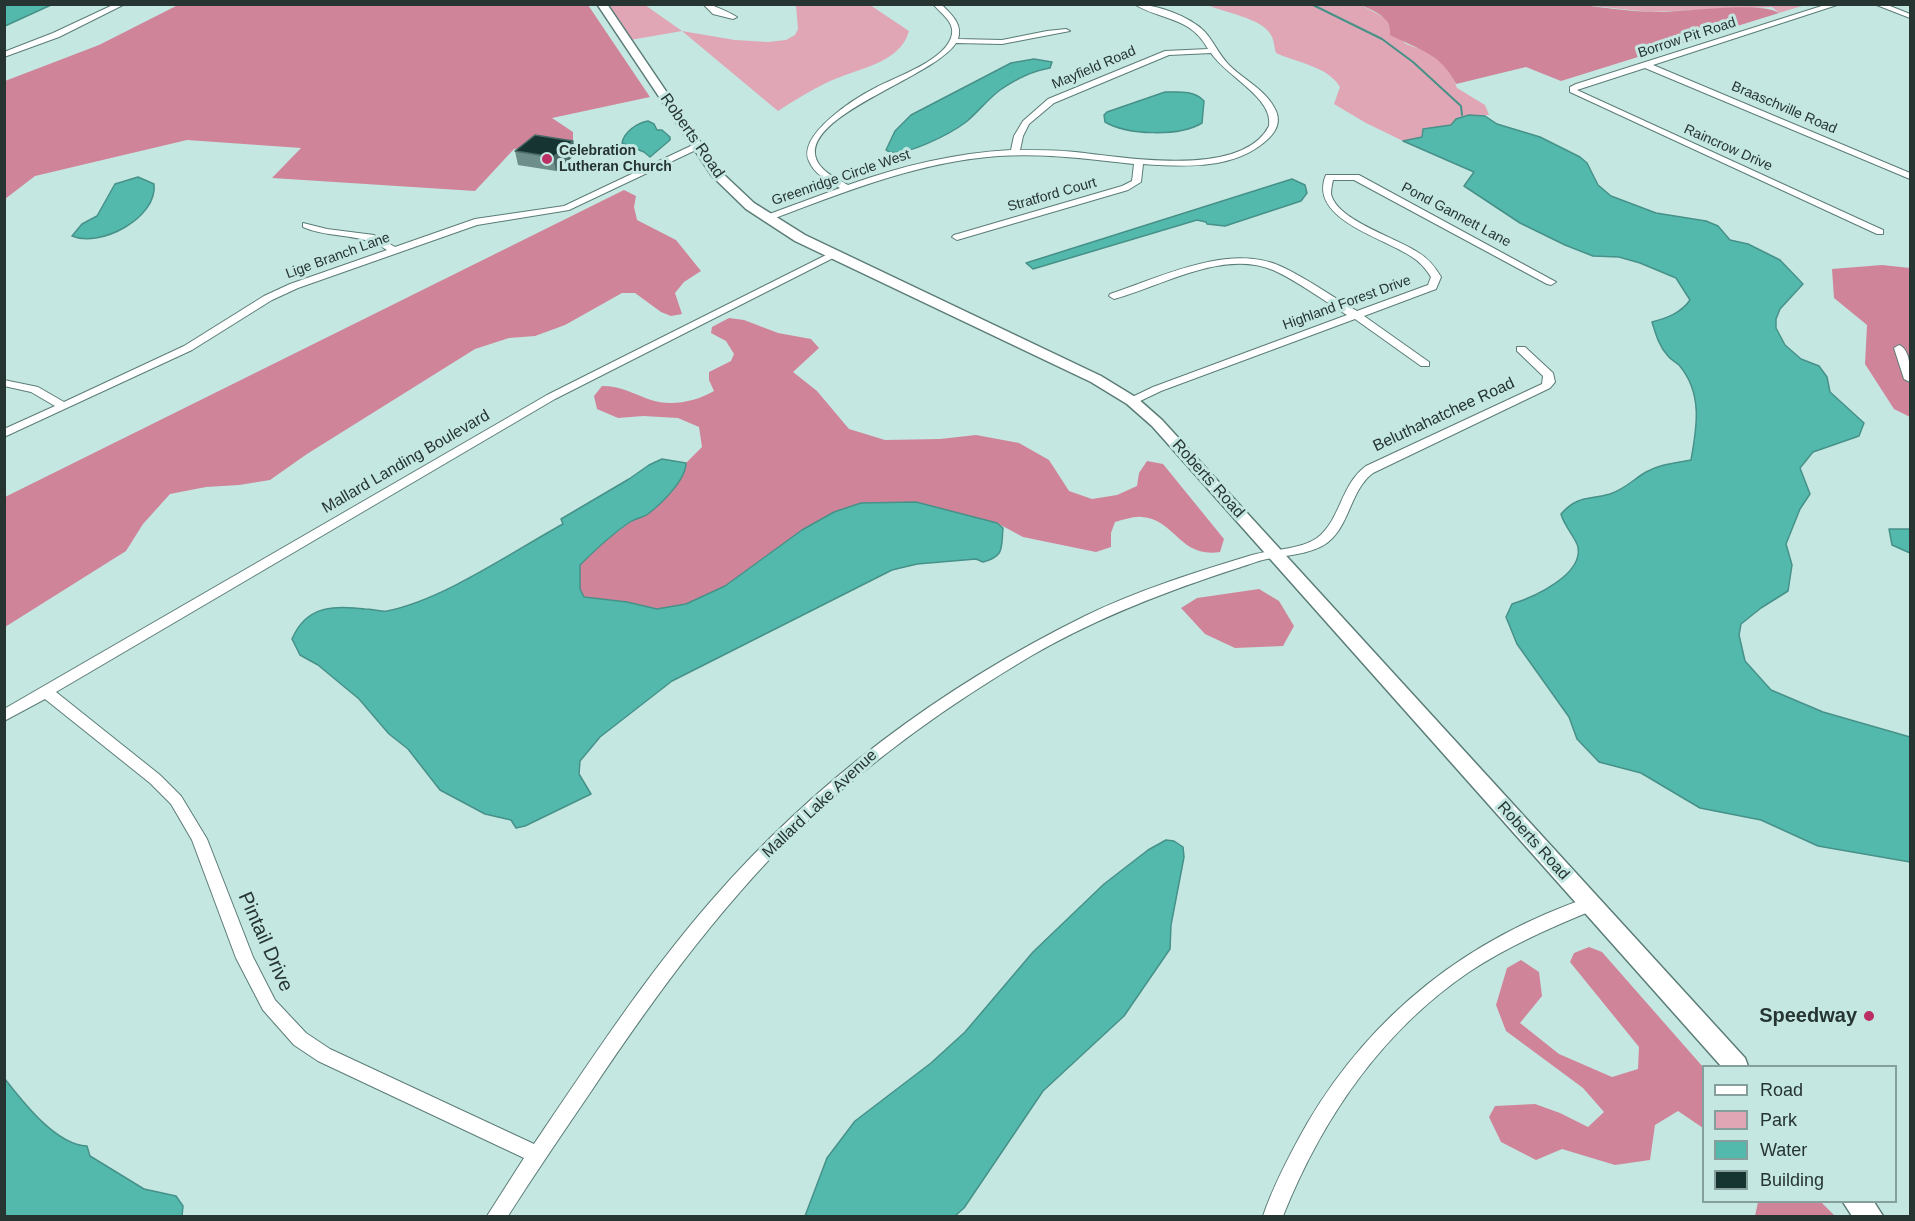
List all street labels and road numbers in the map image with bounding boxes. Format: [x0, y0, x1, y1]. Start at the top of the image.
street label: Borrow Pit Road [1636, 14, 1738, 62]
street label: Mayfield Road [1050, 43, 1138, 93]
street label: Braaschville Road [1729, 78, 1839, 138]
street label: Roberts Road [656, 90, 728, 182]
street label: Raincrow Drive [1681, 121, 1775, 175]
street label: Greenridge Circle West [770, 146, 912, 210]
street label: Stratford Court [1006, 174, 1098, 216]
street label: Pond Gannett Lane [1398, 179, 1514, 251]
street label: Lige Branch Lane [284, 229, 392, 283]
street label: Highland Forest Drive [1281, 272, 1413, 334]
street label: Beluthahatchee Road [1370, 374, 1518, 456]
street label: Mallard Landing Boulevard [319, 406, 493, 518]
street label: Roberts Road [1168, 436, 1248, 522]
street label: Mallard Lake Avenue [759, 746, 881, 862]
street label: Roberts Road [1493, 798, 1573, 884]
street label: Pintail Drive [232, 888, 298, 996]

